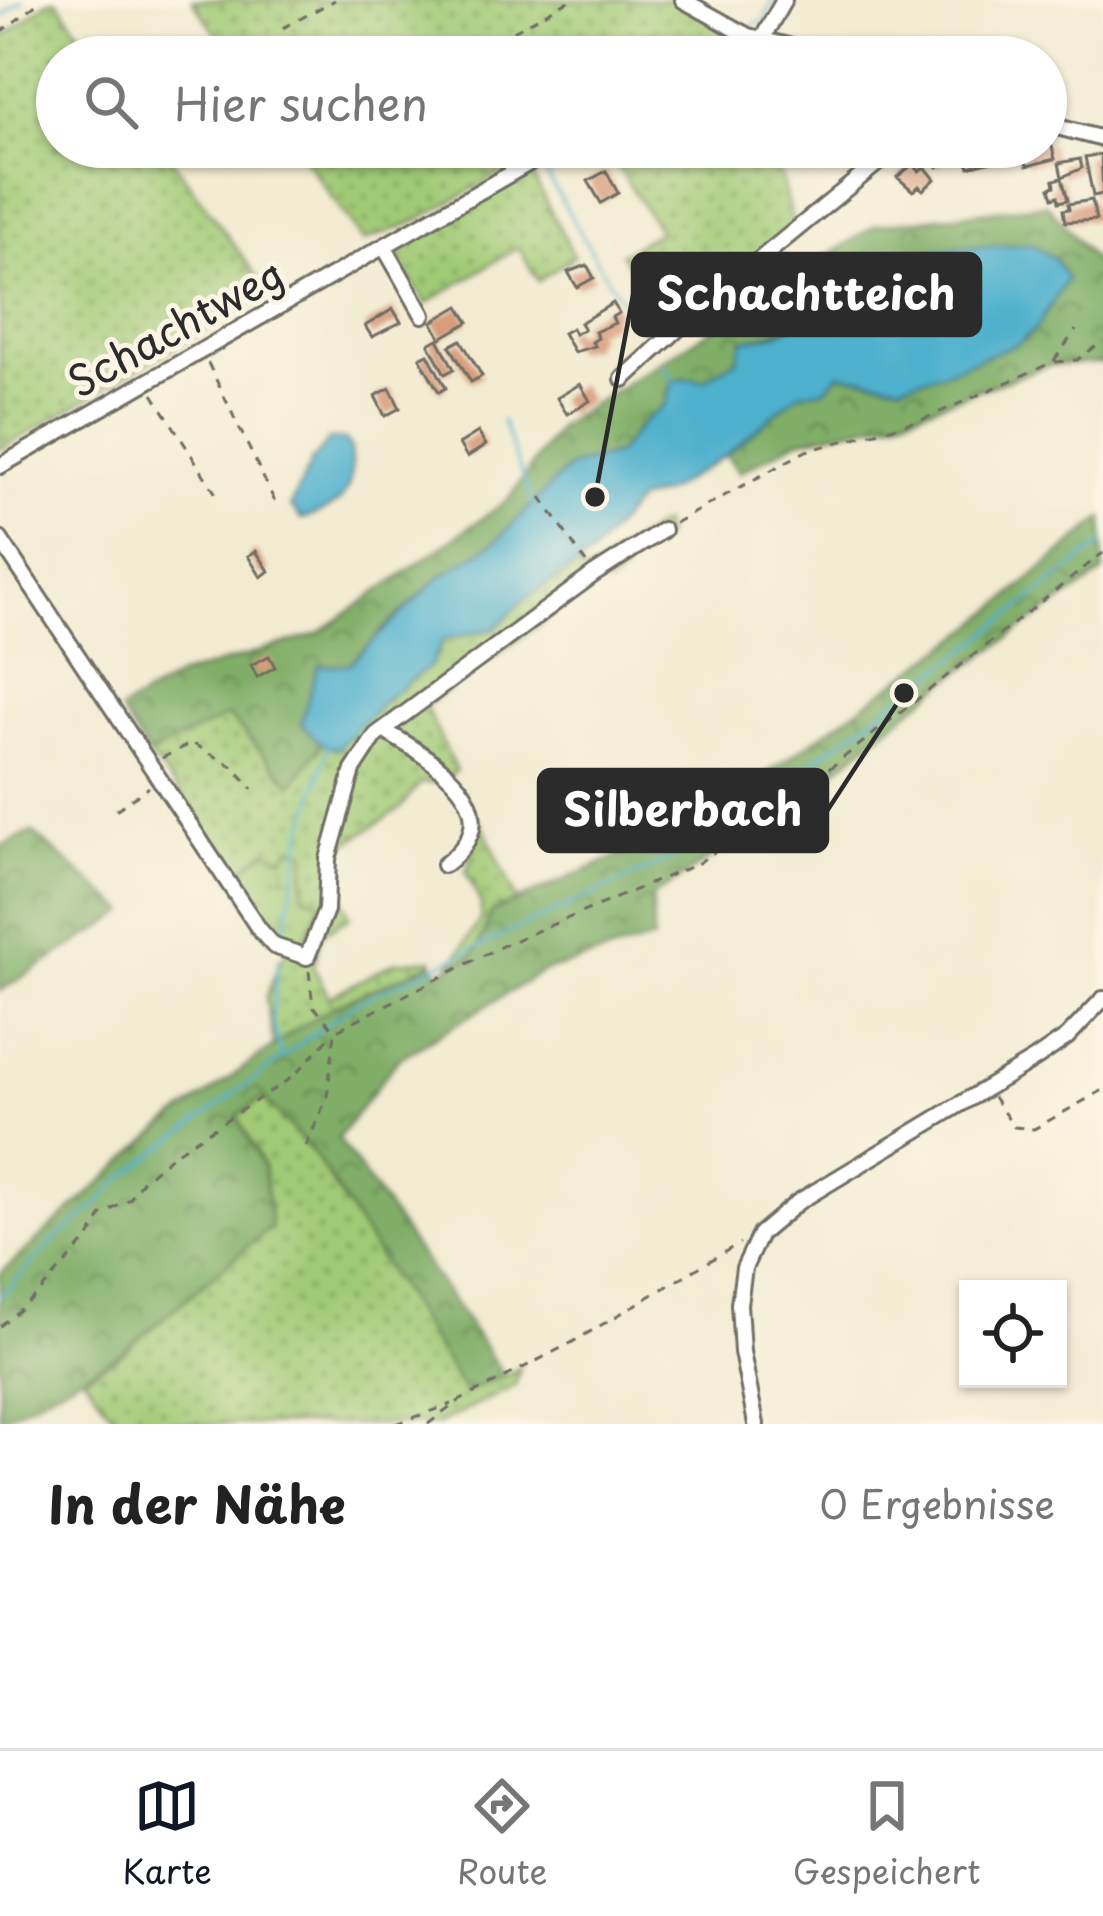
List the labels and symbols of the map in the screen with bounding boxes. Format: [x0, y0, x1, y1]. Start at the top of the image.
street label: Schachtweg [55, 240, 294, 411]
callout: Schachtteich [633, 254, 980, 335]
text: Schachtteich [656, 257, 956, 325]
callout: Silberbach [539, 770, 827, 851]
text: Silberbach [563, 773, 803, 841]

